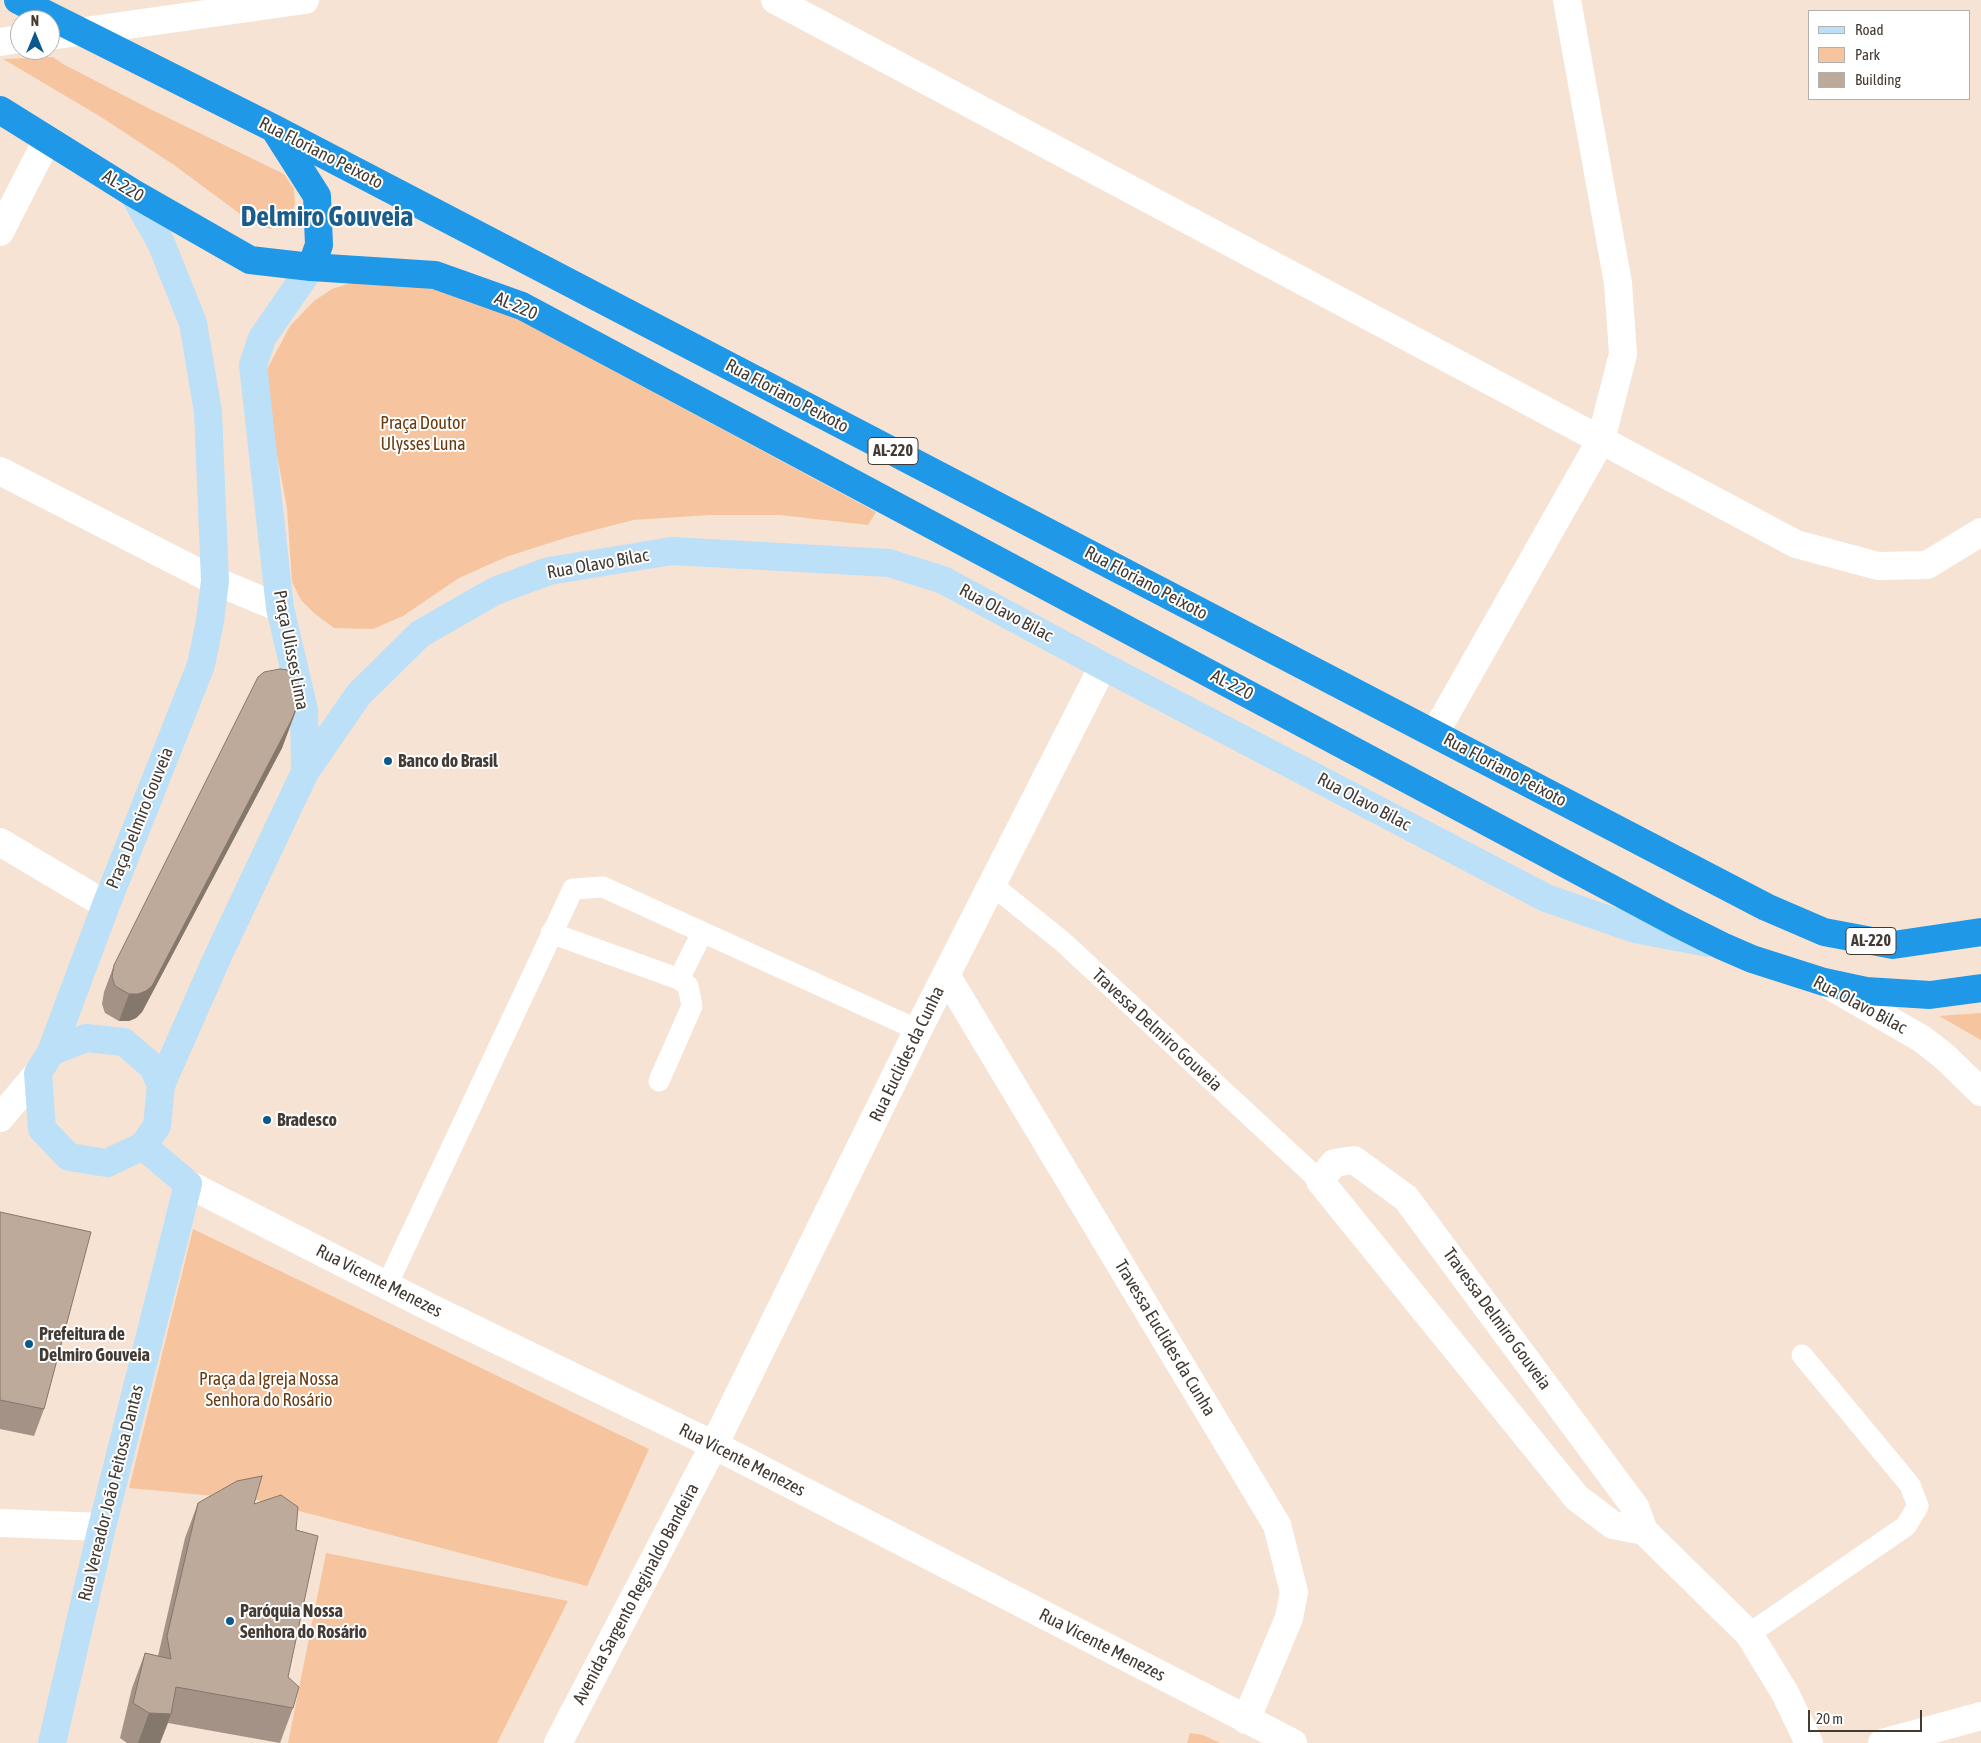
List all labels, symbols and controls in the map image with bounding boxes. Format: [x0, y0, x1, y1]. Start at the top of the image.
north arrow [10, 10, 60, 60]
legend [1808, 10, 1971, 100]
text: N [31, 13, 39, 29]
text: Road [1855, 21, 1884, 38]
text: Park [1855, 46, 1880, 63]
text: Building [1855, 71, 1901, 88]
street label: Rua Floriano Peixoto [255, 112, 387, 194]
street label: AL-220 [98, 165, 148, 207]
district label: Delmiro Gouveia [241, 200, 413, 234]
street label: AL-220 [491, 287, 541, 325]
street label: Rua Floriano Peixoto [722, 354, 852, 438]
park label: Praça Doutor Ulysses Luna [380, 412, 466, 454]
road number: AL-220 [868, 438, 918, 464]
street label: Rua Floriano Peixoto [1081, 541, 1211, 625]
street label: Rua Olavo Bilac [545, 544, 651, 584]
street label: Rua Olavo Bilac [956, 579, 1056, 647]
street label: Praça Ulisses Lima [269, 588, 313, 712]
street label: AL-220 [1207, 665, 1257, 705]
street label: Rua Floriano Peixoto [1440, 728, 1570, 812]
street label: Praça Delmiro Gouveia [102, 744, 178, 892]
place label: Banco do Brasil [398, 750, 498, 772]
marker: Banco do Brasil [382, 755, 394, 767]
street label: Rua Olavo Bilac [1314, 768, 1414, 836]
road number: AL-220 [1846, 928, 1896, 954]
street label: Travessa Delmiro Gouveia [1087, 964, 1227, 1096]
street label: Rua Olavo Bilac [1810, 971, 1910, 1039]
street label: Rua Euclides da Cunha [865, 983, 949, 1125]
place label: Bradesco [277, 1109, 337, 1131]
marker: Bradesco [261, 1114, 273, 1126]
street label: Rua Vicente Menezes [312, 1240, 446, 1322]
street label: Travessa Delmiro Gouveia [1438, 1244, 1556, 1394]
street label: Travessa Euclides da Cunha [1110, 1256, 1220, 1420]
place label: Prefeitura de Delmiro Gouveia [39, 1323, 150, 1366]
marker: Prefeitura de Delmiro Gouveia [23, 1338, 35, 1350]
park label: Praça da Igreja Nossa Senhora do Rosário [199, 1368, 339, 1410]
street label: Rua Vereador João Feitosa Dantas [74, 1383, 148, 1603]
street label: Rua Vicente Menezes [675, 1419, 809, 1501]
street label: Avenida Sargento Reginaldo Bandeira [568, 1480, 704, 1708]
place label: Paróquia Nossa Senhora do Rosário [240, 1600, 367, 1642]
street label: Rua Vicente Menezes [1035, 1604, 1169, 1686]
marker: Paróquia Nossa Senhora do Rosário [224, 1615, 236, 1627]
scale bar [1811, 1700, 1925, 1732]
text: 20 m [1816, 1710, 1843, 1727]

